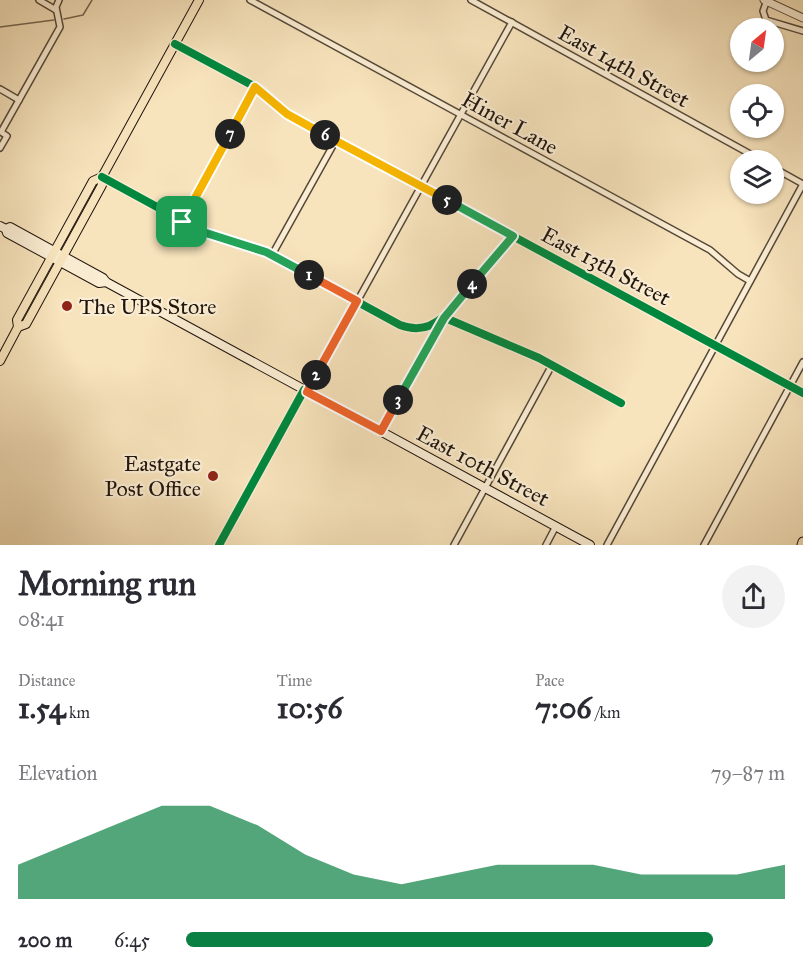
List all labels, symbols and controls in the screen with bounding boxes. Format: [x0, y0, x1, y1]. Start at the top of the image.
north arrow [730, 18, 784, 72]
map controls [730, 18, 784, 204]
street label: East 14th Street [554, 19, 695, 113]
button: locate [730, 84, 784, 138]
street label: Hiner Lane [457, 86, 563, 160]
pin: 7 [215, 119, 245, 149]
pin: 6 [310, 120, 340, 150]
text: 7 [226, 124, 234, 143]
text: 6 [321, 125, 329, 144]
button: layers [730, 150, 784, 204]
pin: 5 [432, 185, 462, 215]
text: 5 [443, 190, 451, 209]
pin [156, 196, 207, 247]
icon: arrive [165, 205, 198, 238]
street label: East 13th Street [537, 221, 675, 311]
pin: 1 [294, 260, 324, 290]
text: 1 [306, 265, 312, 284]
pin: 4 [457, 269, 487, 299]
text: 4 [468, 274, 476, 293]
place label: The UPS Store [79, 293, 216, 320]
marker: The UPS Store [60, 299, 74, 313]
pin: 2 [301, 360, 331, 390]
text: 2 [312, 365, 320, 384]
pin: 3 [383, 385, 413, 415]
text: 3 [395, 390, 401, 409]
street label: East 10th Street [412, 420, 554, 512]
place label: Eastgate Post Office [104, 450, 201, 502]
marker: Eastgate Post Office [206, 469, 220, 483]
text: Morning run [18, 564, 196, 604]
button: share [722, 565, 785, 628]
text: 08:41 [18, 607, 64, 631]
text: Distance [18, 671, 75, 690]
text: Time [277, 671, 312, 690]
text: Pace [535, 671, 564, 690]
text: 1.54 [18, 690, 66, 726]
text: 10:56 [277, 690, 343, 726]
text: 7:06 [535, 690, 592, 726]
text: km [66, 703, 90, 722]
text: /km [592, 703, 620, 722]
text: Elevation [18, 761, 97, 785]
text: 79–87 m [711, 761, 785, 785]
text: 200 m [18, 928, 72, 952]
text: 6:45 [114, 928, 150, 952]

